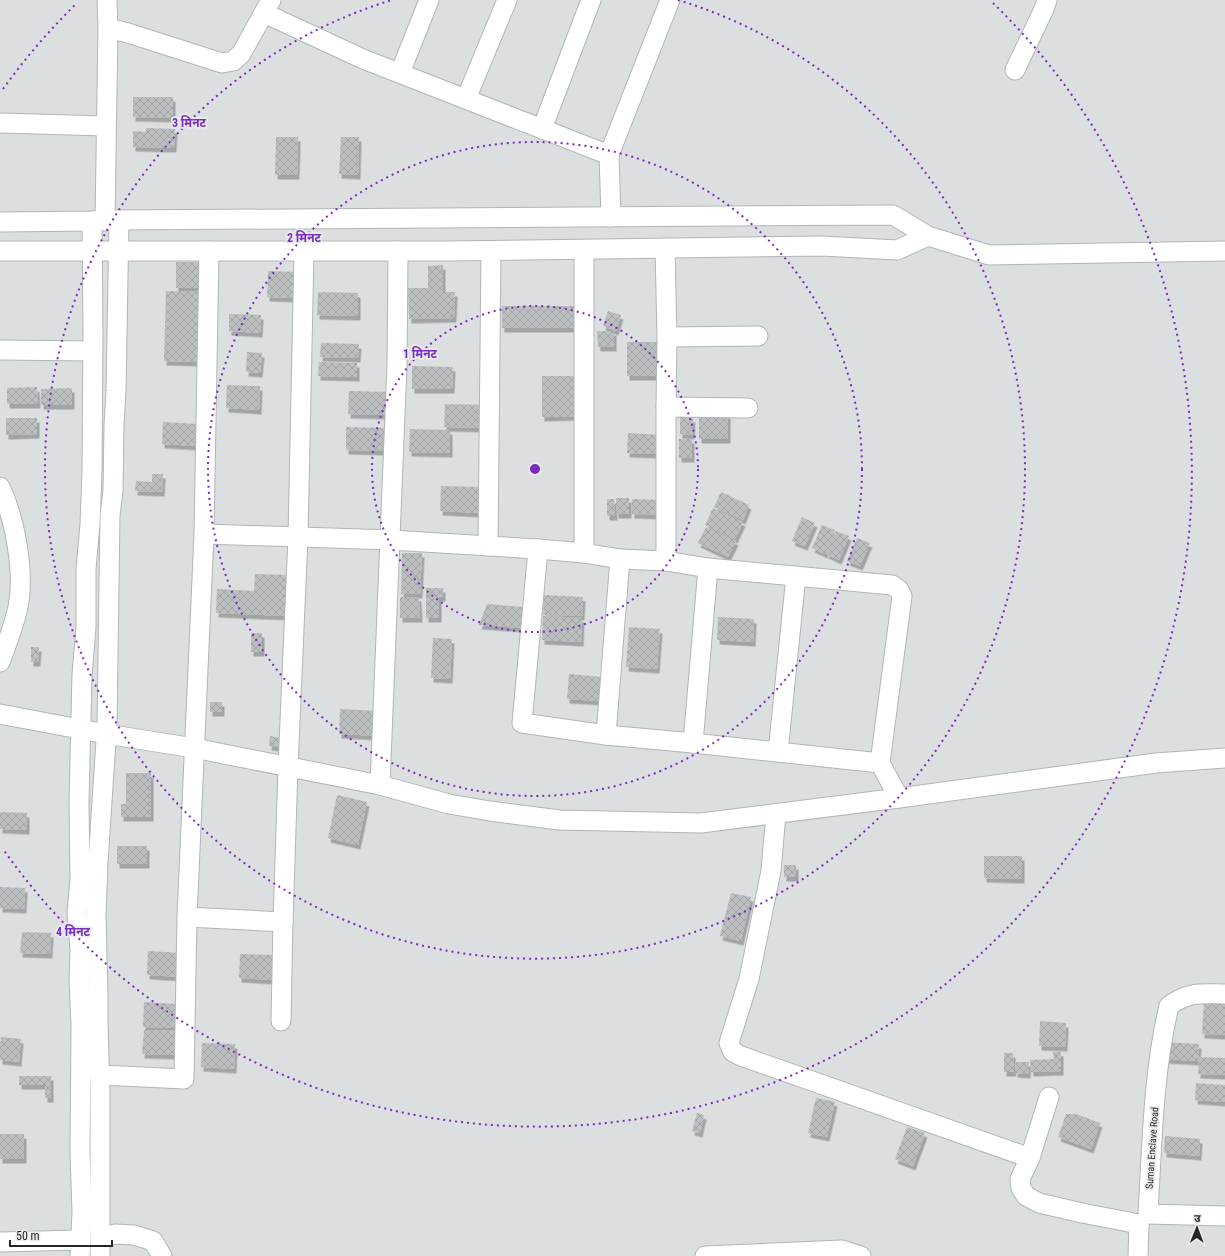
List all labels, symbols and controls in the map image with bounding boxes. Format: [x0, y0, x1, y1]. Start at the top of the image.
text: 3 मिनट [172, 115, 207, 130]
text: 2 मिनट [287, 230, 322, 245]
text: 1 मिनट [403, 346, 438, 361]
centre of rings [528, 462, 542, 476]
text: 4 मिनट [56, 924, 91, 939]
street label: Suman Enclave Road [1144, 1107, 1160, 1189]
north arrow [1177, 1208, 1217, 1248]
text: उ [1194, 1212, 1201, 1225]
scale bar [10, 1222, 112, 1248]
text: 50 m [16, 1229, 40, 1243]

